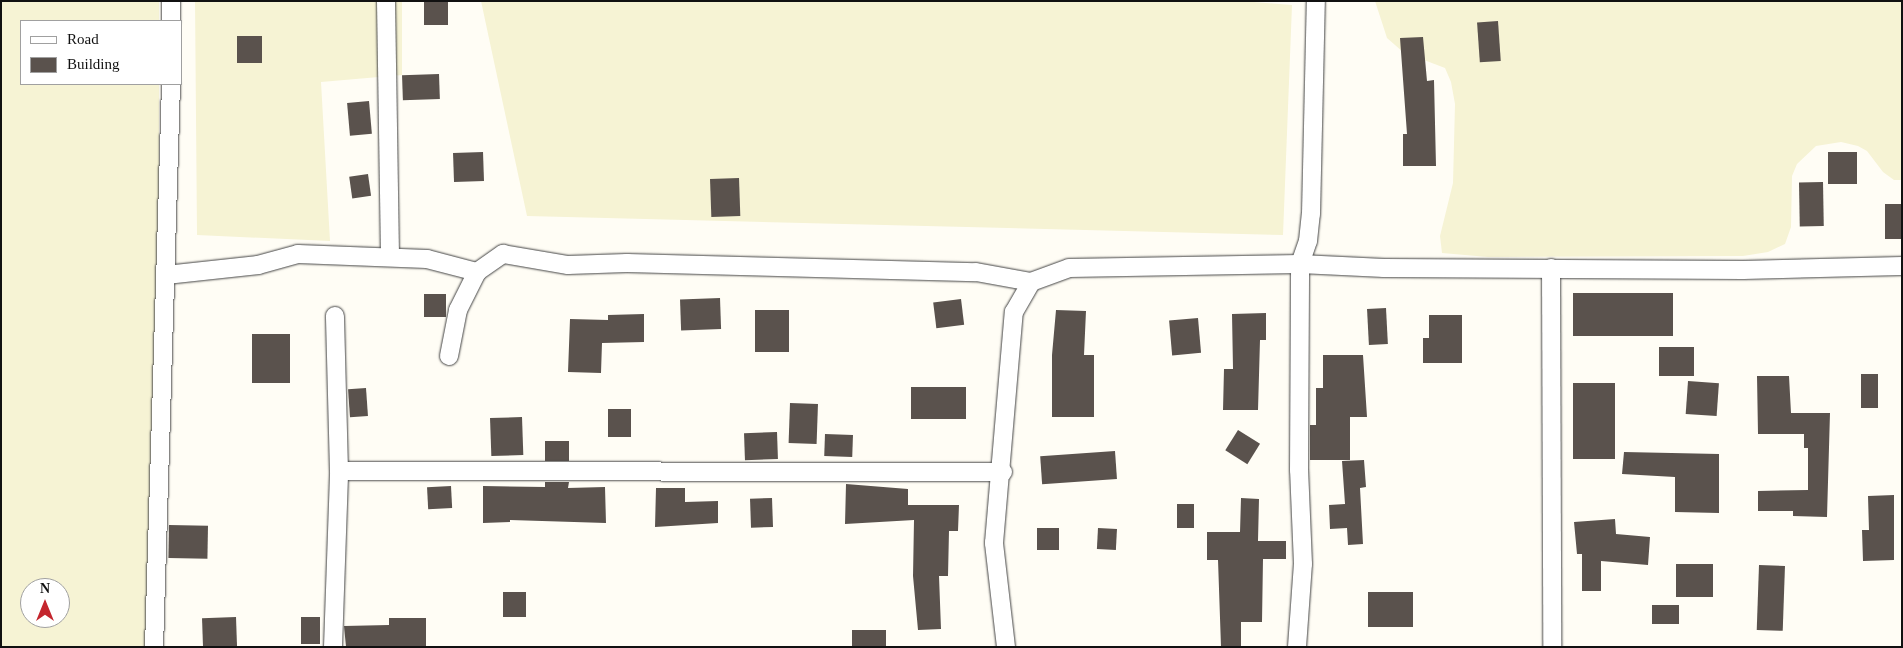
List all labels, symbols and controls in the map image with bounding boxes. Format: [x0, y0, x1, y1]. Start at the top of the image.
legend [20, 20, 182, 85]
text: Road [67, 31, 99, 47]
text: Building [67, 56, 120, 72]
north arrow [20, 578, 70, 628]
text: N [40, 581, 50, 596]

